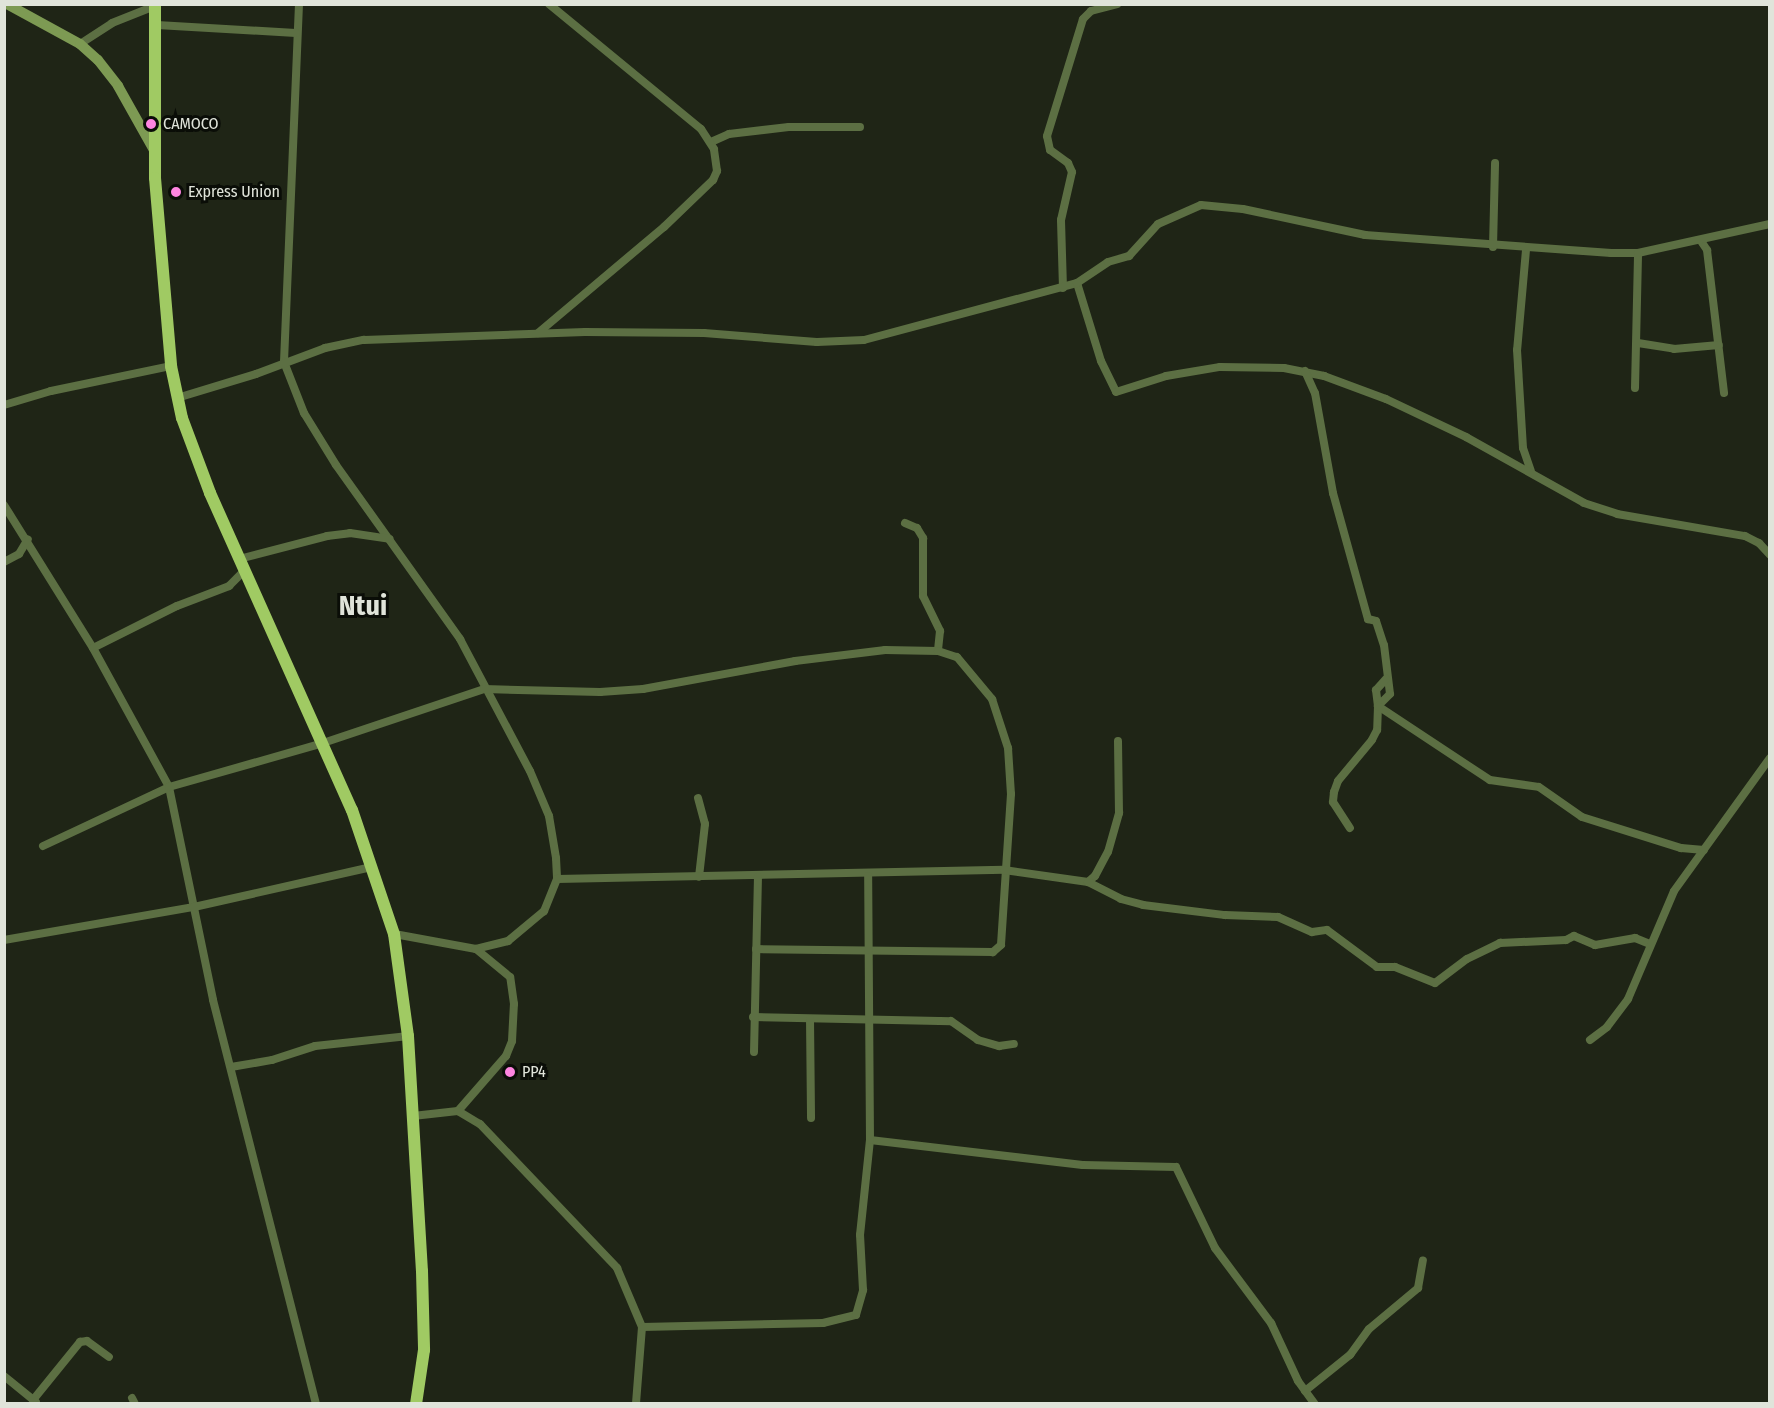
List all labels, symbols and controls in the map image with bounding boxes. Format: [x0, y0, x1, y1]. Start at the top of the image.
place label: CAMOCO [163, 114, 219, 134]
marker: CAMOCO [144, 117, 158, 131]
place label: Express Union [188, 182, 280, 202]
marker: Express Union [169, 185, 183, 199]
district label: Ntui [339, 589, 387, 623]
place label: PP4 [522, 1062, 546, 1082]
marker: PP4 [503, 1065, 517, 1079]

